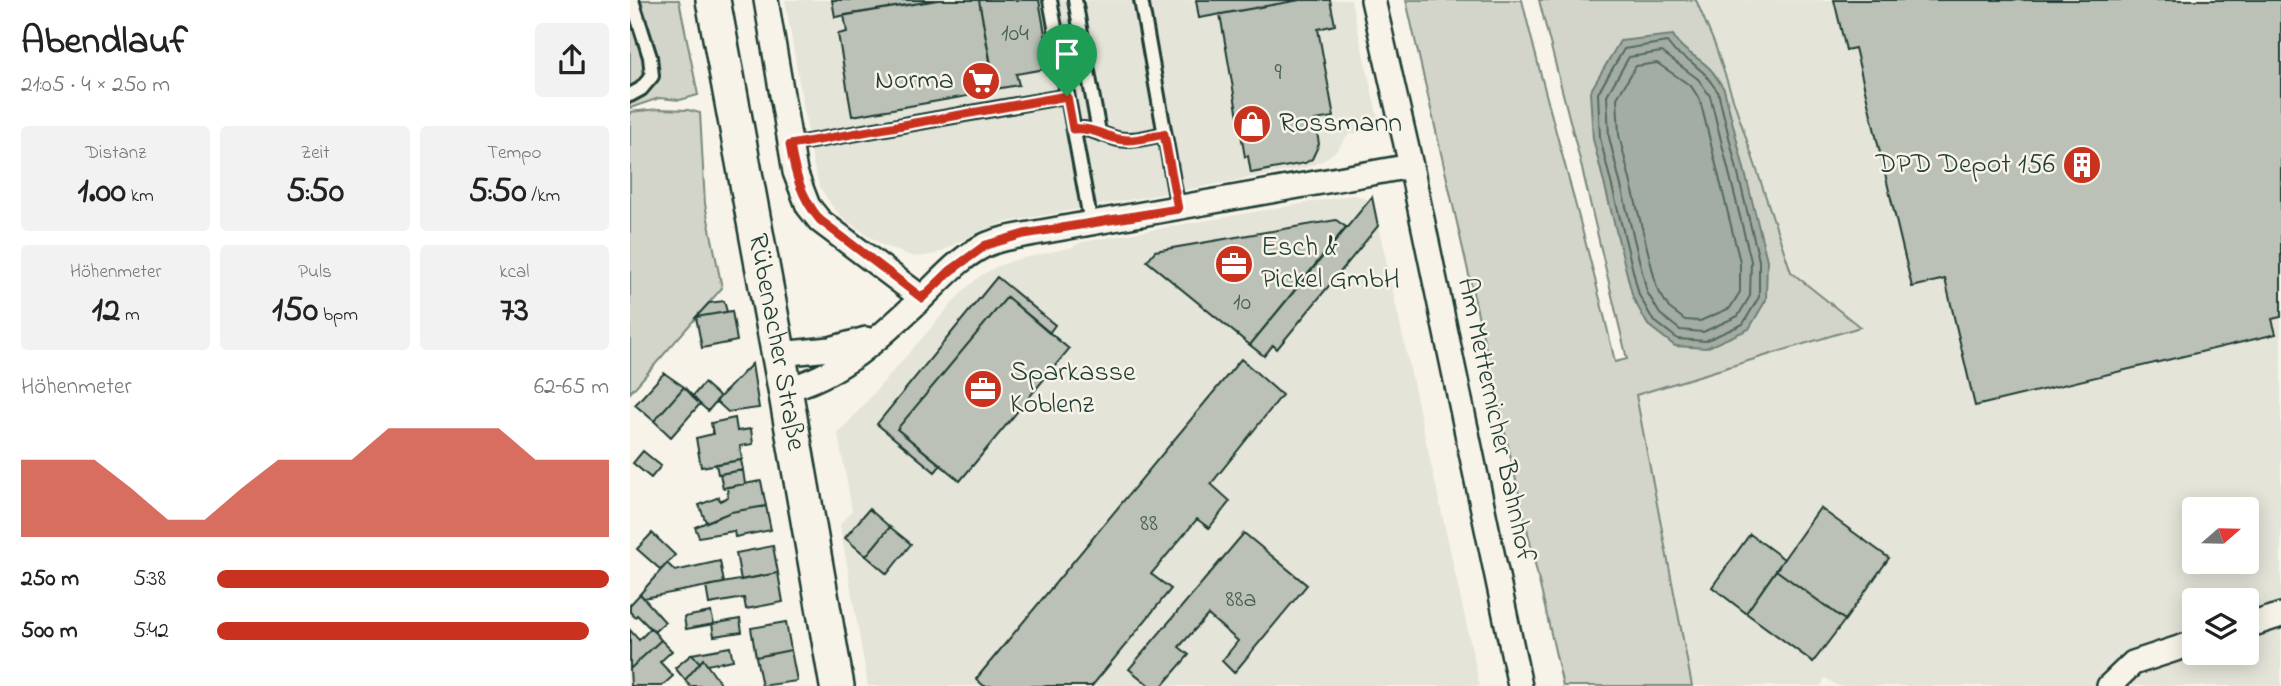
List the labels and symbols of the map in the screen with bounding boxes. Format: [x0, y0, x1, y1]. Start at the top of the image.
house number: 104 [1001, 17, 1029, 52]
pin [1037, 24, 1097, 96]
house number: 9 [1274, 56, 1282, 91]
supermarket icon: Norma [960, 60, 1002, 102]
place label: Norma [875, 61, 954, 102]
shop icon: Rossmann [1231, 103, 1273, 145]
place label: Rossmann [1279, 104, 1402, 145]
building icon: DPD Depot 156 [2061, 144, 2103, 186]
place label: DPD Depot 156 [1875, 145, 2055, 186]
place label: Esch & Pickel GmbH [1261, 228, 1400, 301]
street label: Rübenacher Straße [736, 230, 816, 455]
office icon: Esch & Pickel GmbH [1213, 243, 1255, 285]
street label: Am Metternicher Bahnhof [1445, 274, 1545, 566]
house number: 10 [1233, 286, 1251, 321]
place label: Sparkasse Koblenz [1010, 353, 1136, 426]
office icon: Sparkasse Koblenz [962, 368, 1004, 410]
north arrow [2182, 497, 2259, 574]
house number: 88 [1140, 507, 1158, 542]
house number: 88a [1226, 583, 1256, 618]

